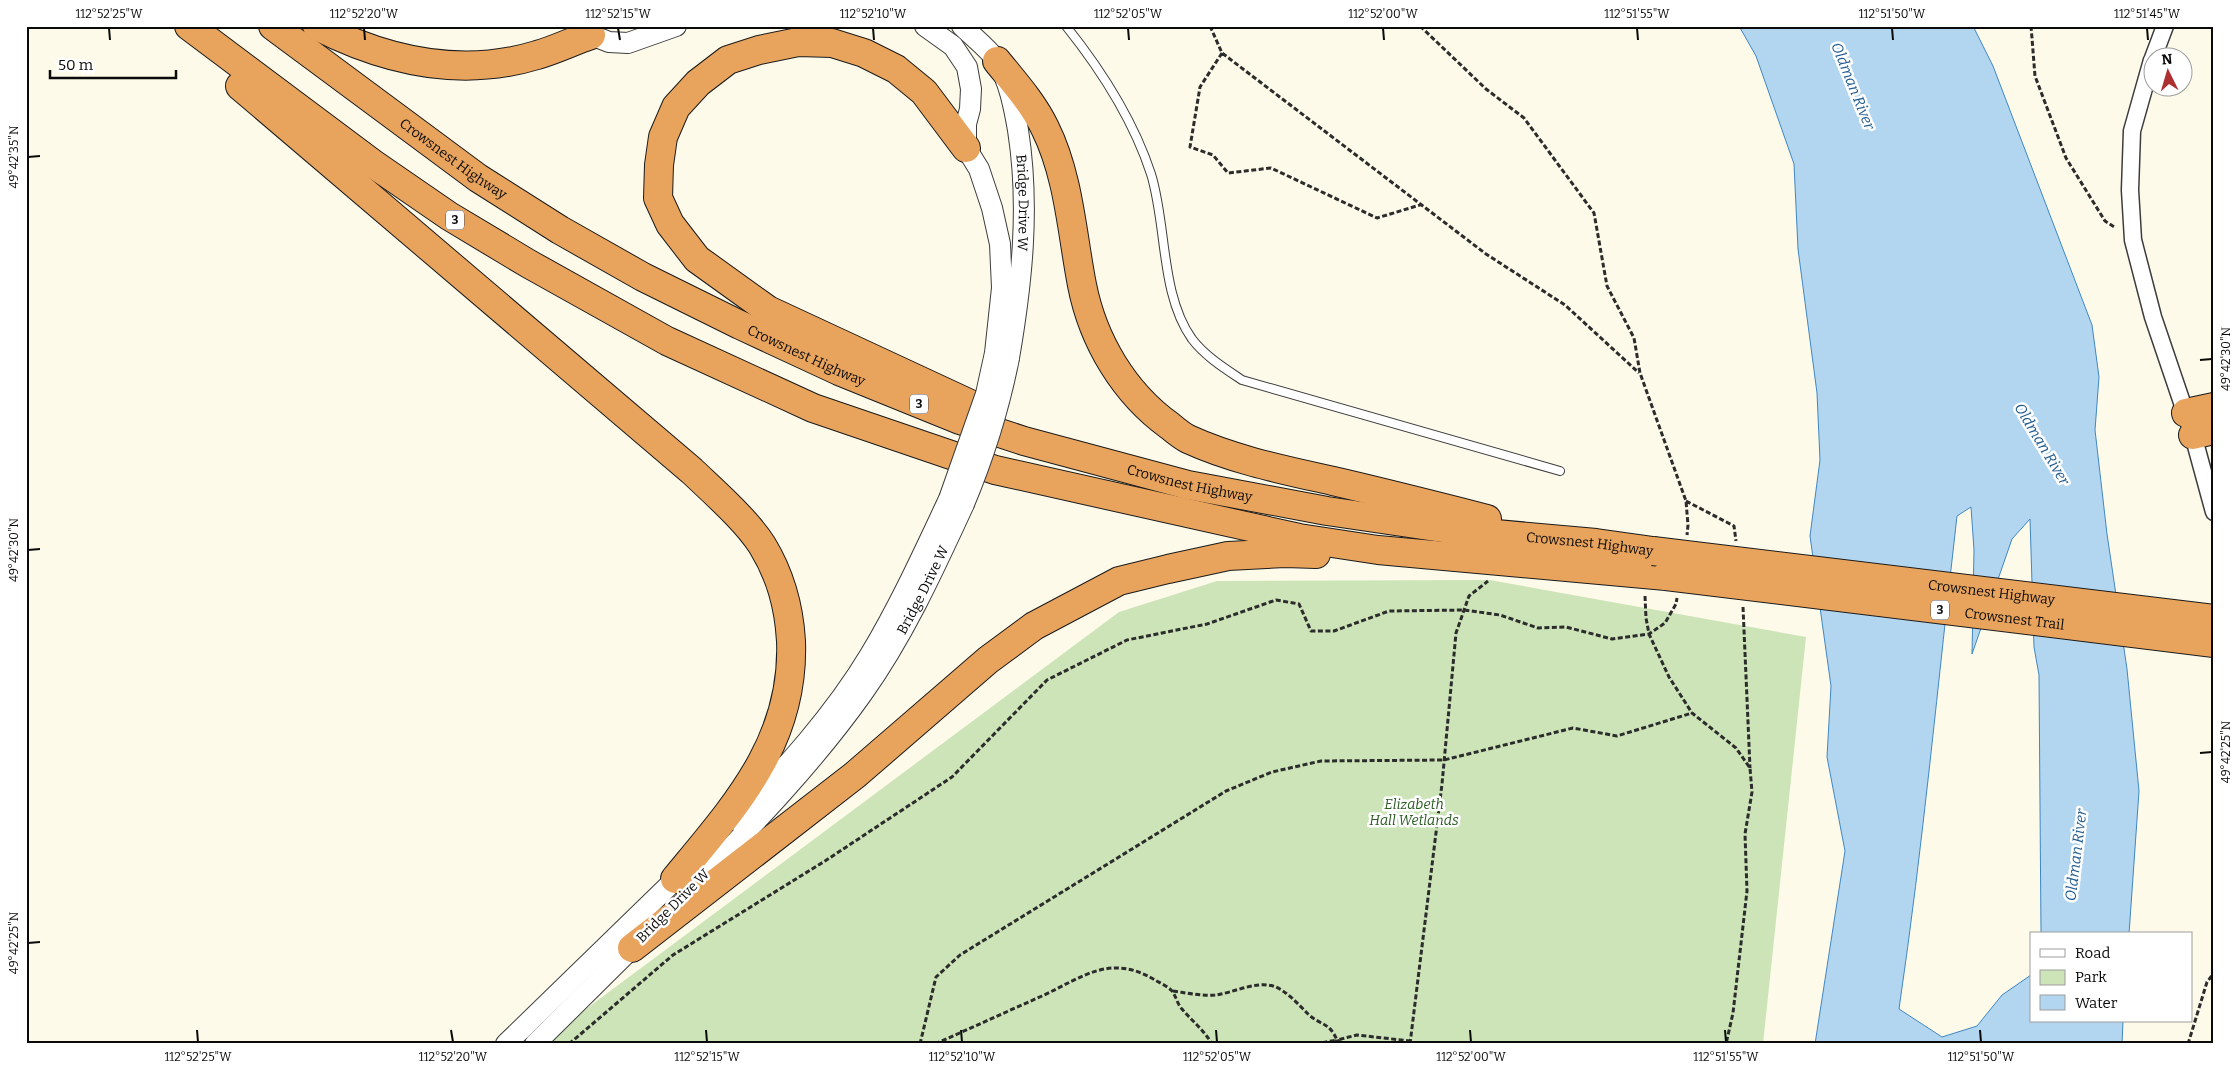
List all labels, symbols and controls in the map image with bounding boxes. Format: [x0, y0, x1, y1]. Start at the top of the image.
text: 112°52'25"W [76, 7, 143, 21]
text: 112°52'20"W [330, 7, 399, 21]
text: 112°52'15"W [585, 7, 651, 21]
text: 112°52'10"W [840, 7, 907, 21]
text: 112°52'05"W [1094, 7, 1163, 21]
text: 112°52'00"W [1348, 7, 1418, 21]
text: 112°51'55"W [1604, 7, 1670, 21]
text: 112°51'50"W [1859, 7, 1926, 21]
text: 112°51'45"W [2114, 7, 2181, 21]
water label: Oldman River [1827, 40, 1879, 133]
scale bar [50, 48, 176, 80]
north arrow [2142, 48, 2192, 98]
text: N [2161, 51, 2173, 68]
text: 50 m [58, 56, 94, 74]
street label: Crowsnest Highway [396, 114, 511, 203]
text: 49°42'35"N [7, 125, 21, 188]
street label: Bridge Drive W [1013, 153, 1032, 252]
road number: 3 [446, 210, 464, 230]
street label: Crowsnest Highway [745, 321, 869, 390]
text: 49°42'30"N [2219, 326, 2233, 391]
road number: 3 [910, 394, 928, 414]
water label: Oldman River [2011, 400, 2074, 489]
street label: Crowsnest Highway [1125, 461, 1254, 505]
text: 49°42'30"N [7, 517, 21, 582]
street label: Crowsnest Highway [1525, 528, 1655, 560]
street label: Bridge Drive W [893, 542, 952, 637]
street label: Crowsnest Highway [1927, 576, 2057, 608]
road number: 3 [1931, 600, 1949, 620]
street label: Crowsnest Trail [1963, 604, 2065, 633]
text: 49°42'25"N [2219, 720, 2233, 783]
park label: Elizabeth Hall Wetlands [1369, 796, 1459, 829]
water label: Oldman River [2061, 807, 2091, 902]
street label: Bridge Drive W [633, 865, 714, 946]
text: 49°42'25"N [7, 911, 21, 974]
legend [2030, 932, 2192, 1022]
text: Road [2075, 944, 2110, 962]
text: Park [2075, 968, 2107, 986]
text: Water [2075, 994, 2118, 1012]
text: 112°52'25"W [165, 1050, 232, 1064]
text: 112°52'20"W [419, 1050, 488, 1064]
text: 112°52'15"W [674, 1050, 740, 1064]
text: 112°52'10"W [929, 1050, 996, 1064]
text: 112°52'05"W [1183, 1050, 1252, 1064]
text: 112°52'00"W [1436, 1050, 1506, 1064]
text: 112°51'55"W [1693, 1050, 1759, 1064]
text: 112°51'50"W [1948, 1050, 2015, 1064]

